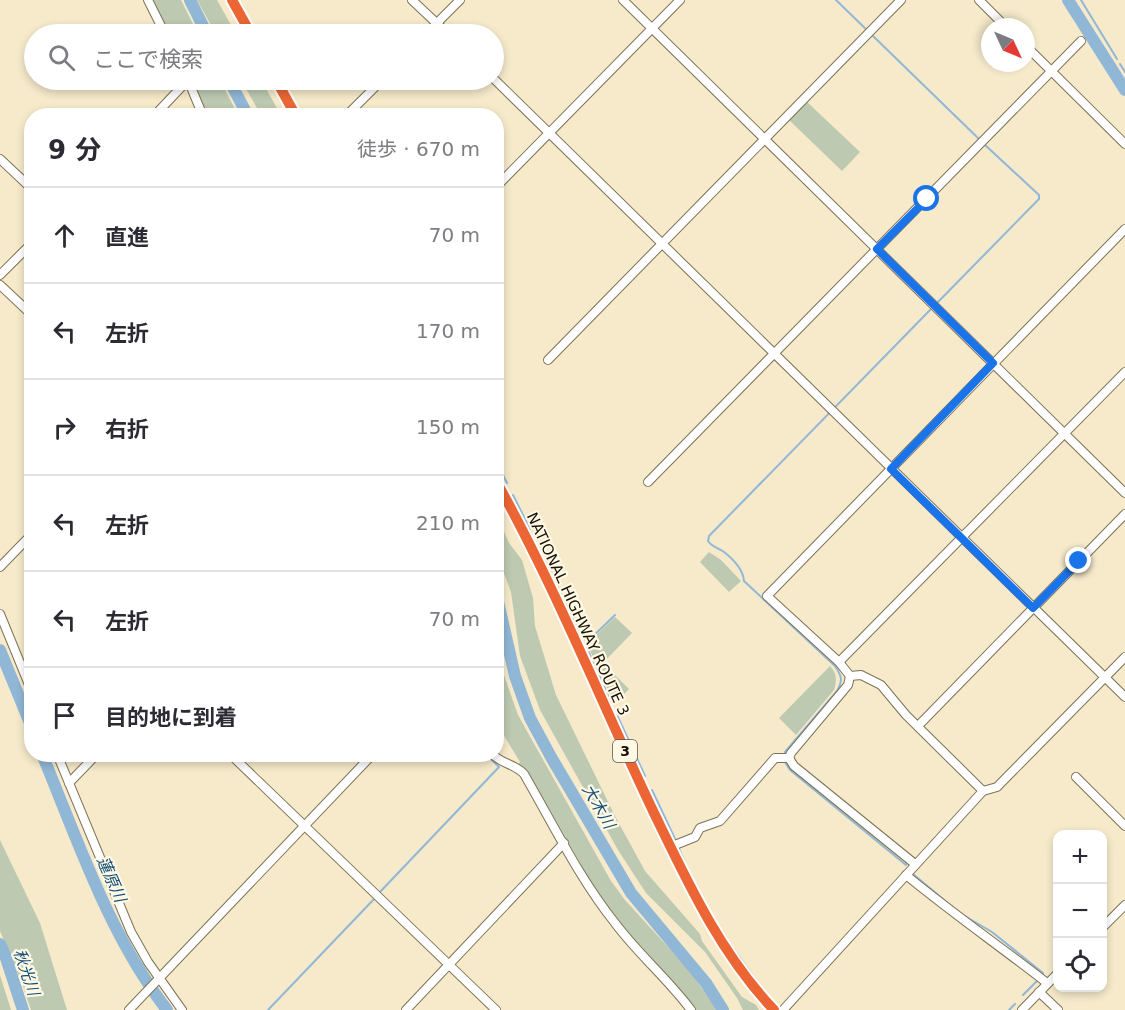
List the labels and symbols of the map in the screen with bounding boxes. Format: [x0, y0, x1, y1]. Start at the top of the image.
north arrow [981, 18, 1035, 72]
route start [913, 185, 939, 211]
street label: NATIONAL HIGHWAY ROUTE 3 [523, 510, 633, 718]
route end [1065, 547, 1091, 573]
road number: 3 [613, 740, 637, 762]
water label: 大木川 [578, 781, 620, 834]
water label: 蓮原川 [93, 853, 131, 907]
water label: 秋光川 [10, 946, 44, 1000]

